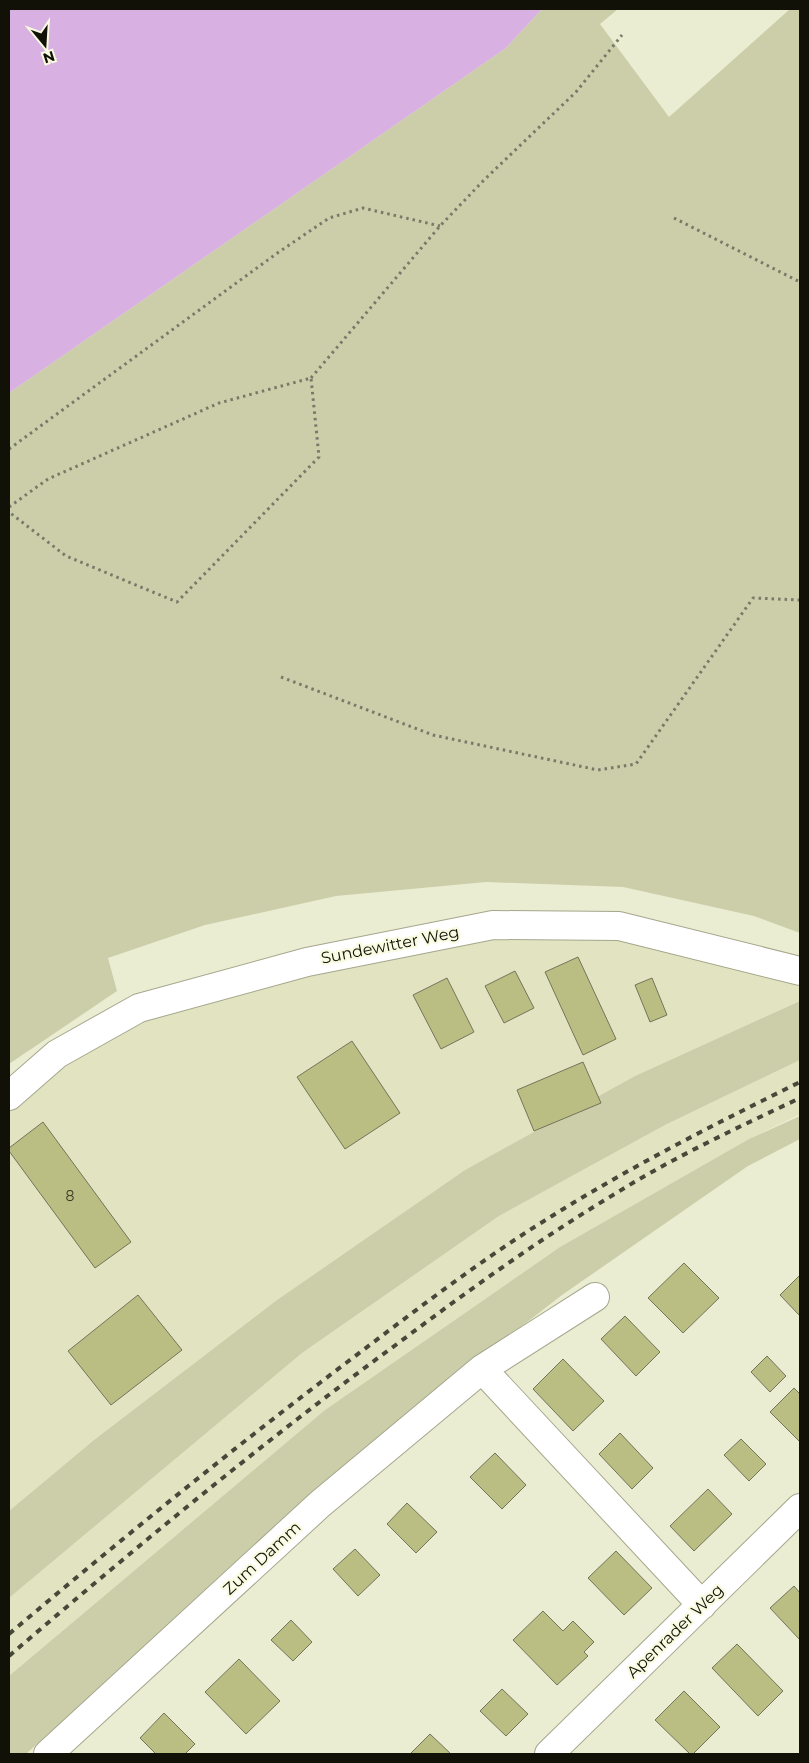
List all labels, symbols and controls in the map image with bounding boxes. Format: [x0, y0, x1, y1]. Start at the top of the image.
north arrow [20, 20, 70, 70]
text: N [41, 47, 57, 68]
street label: Sundewitter Weg [319, 922, 461, 968]
house number: 8 [66, 1187, 75, 1205]
street label: Zum Damm [219, 1517, 305, 1599]
street label: Apenrader Weg [623, 1580, 727, 1682]

